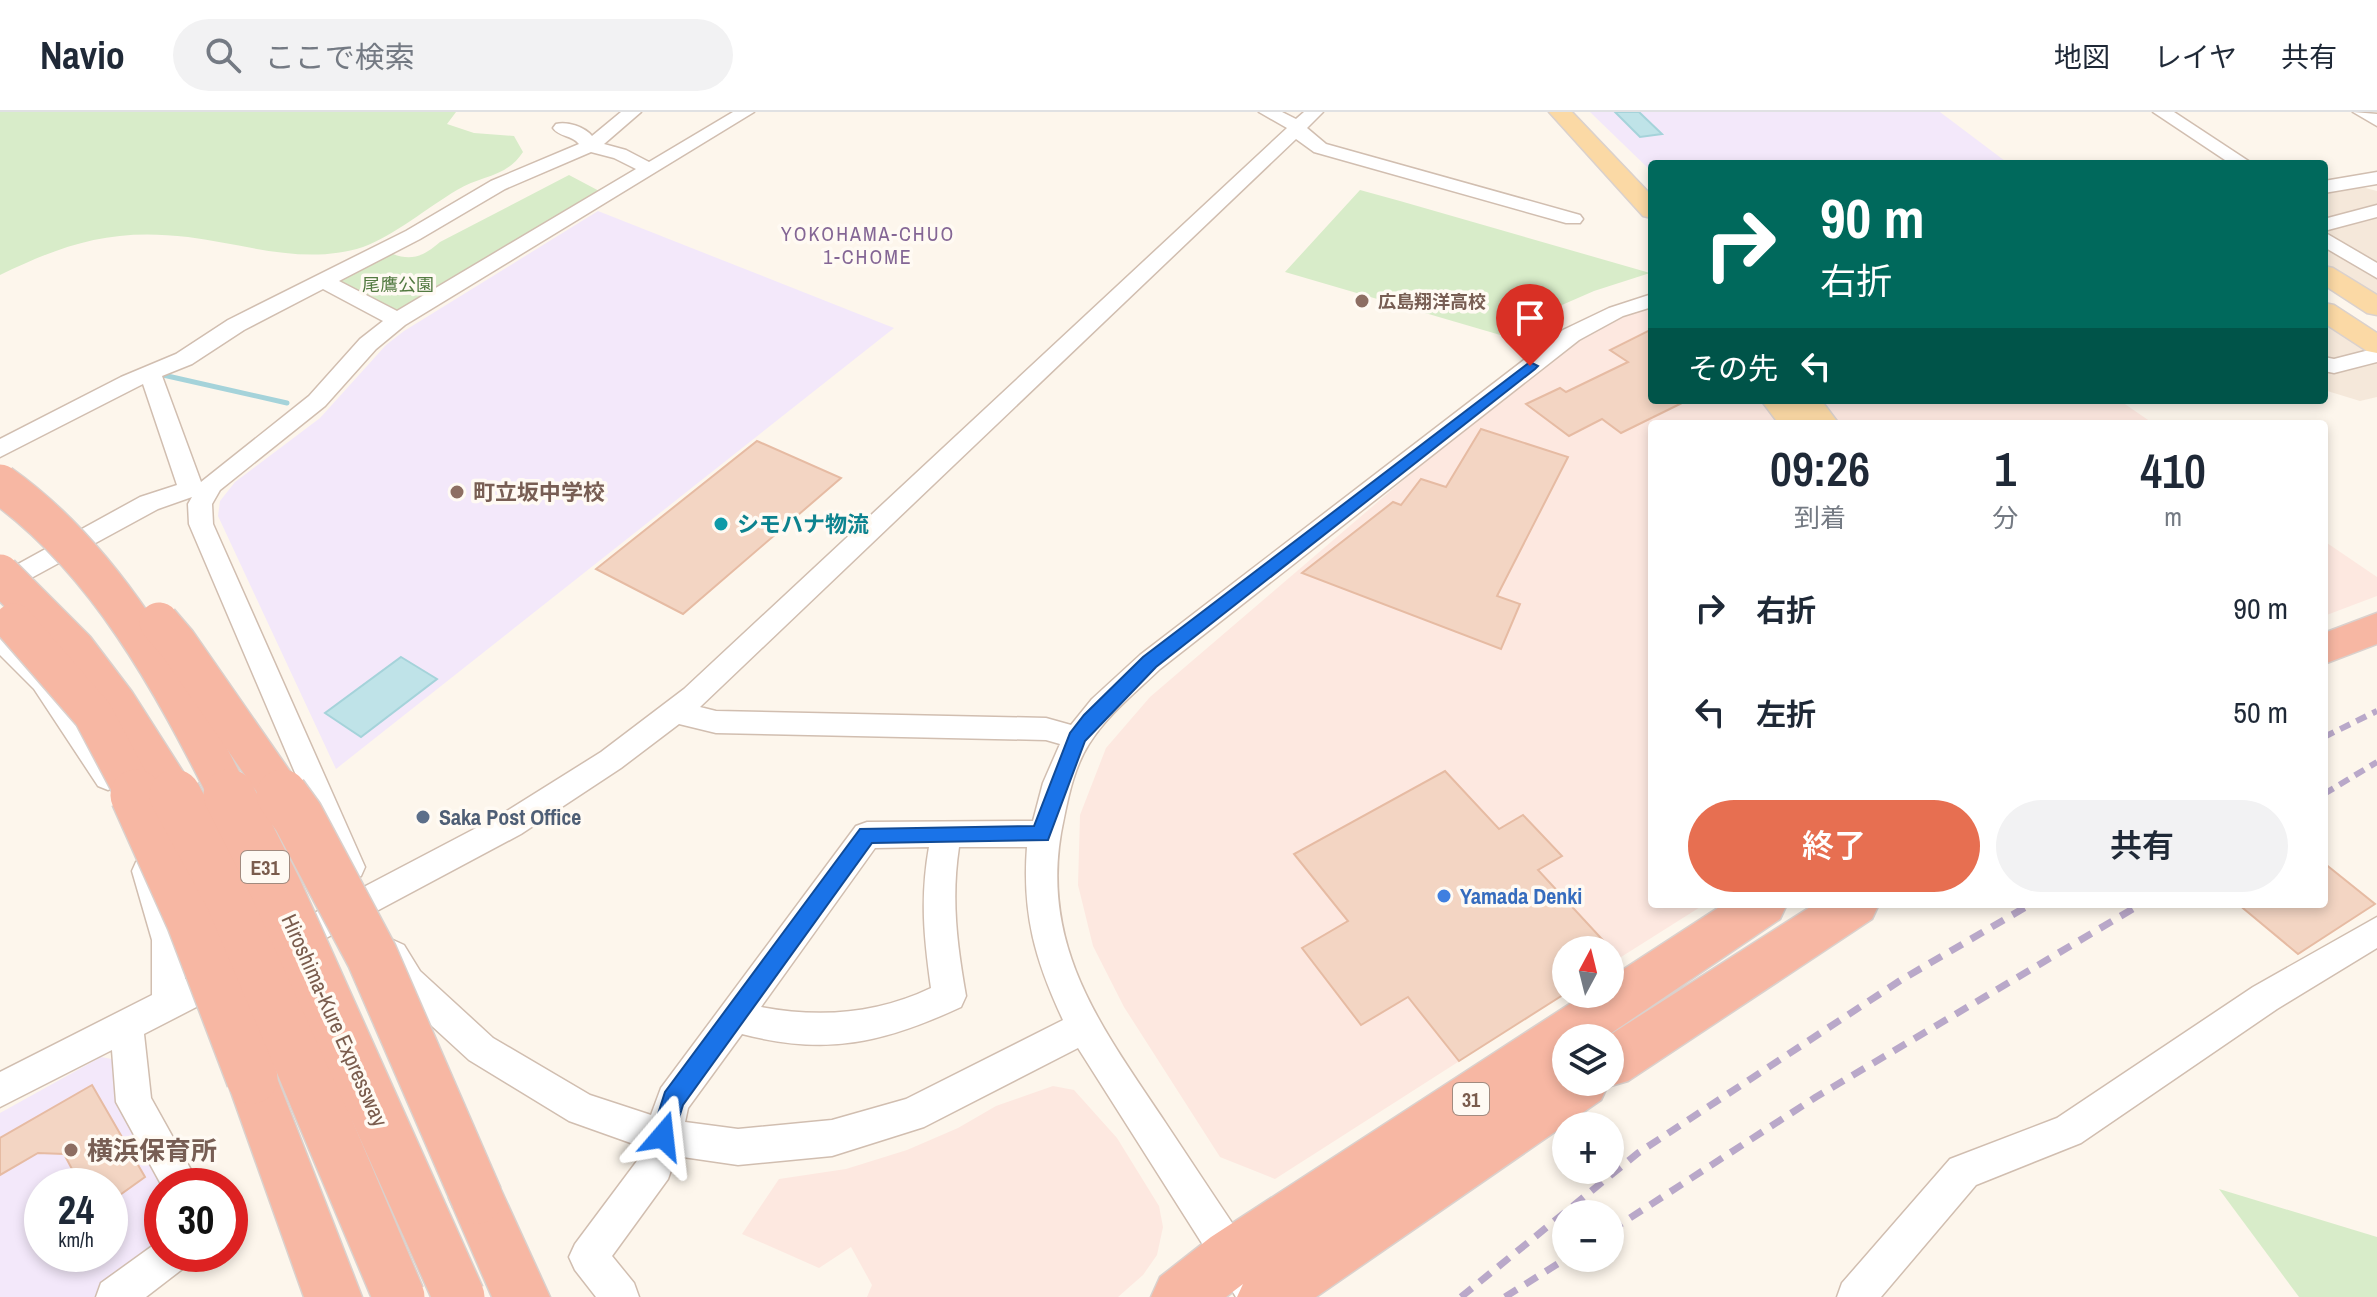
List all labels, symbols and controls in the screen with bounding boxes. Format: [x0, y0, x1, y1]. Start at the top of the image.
search box [173, 19, 733, 91]
text: Navio [40, 30, 125, 81]
icon: search [201, 33, 245, 77]
text: ここで検索 [265, 37, 415, 77]
text: 地図 [2054, 38, 2110, 76]
text: レイヤ [2154, 38, 2237, 76]
text: 共有 [2281, 38, 2337, 76]
text: 90 m [1820, 180, 1925, 255]
icon: right [1688, 192, 1792, 296]
district label: YOKOHAMA-CHUO 1-CHOME [781, 220, 955, 270]
text: 右折 [1820, 257, 1892, 305]
park label: 尾鷹公園 [362, 272, 434, 297]
pin [1496, 284, 1564, 366]
place label: 広島翔洋高校 [1378, 289, 1486, 314]
marker: 広島翔洋高校 [1353, 292, 1371, 310]
icon: arrive [1508, 296, 1552, 340]
icon: left [1794, 344, 1838, 388]
text: その先 [1688, 348, 1778, 388]
text: 09:26 [1770, 436, 1870, 501]
text: 1 [1994, 436, 2016, 501]
text: 410 [2140, 438, 2206, 503]
place label: 町立坂中学校 [473, 477, 605, 507]
marker: 町立坂中学校 [448, 483, 466, 501]
text: m [2164, 499, 2182, 534]
text: 到着 [1794, 500, 1846, 535]
text: 分 [1992, 500, 2018, 535]
place label: シモハナ物流 [737, 509, 869, 539]
marker: シモハナ物流 [712, 515, 730, 533]
icon: right [1688, 586, 1732, 630]
text: 90 m [2233, 588, 2288, 628]
text: 右折 [1756, 590, 1816, 630]
icon: left [1688, 690, 1732, 734]
text: 50 m [2233, 692, 2288, 732]
text: 左折 [1756, 694, 1816, 734]
button: 終了 [1688, 800, 1980, 892]
button: 共有 [1996, 800, 2288, 892]
place label: Saka Post Office [439, 802, 581, 832]
marker: Saka Post Office [414, 808, 432, 826]
road number: E31 [241, 851, 289, 883]
place label: Yamada Denki [1460, 881, 1582, 911]
marker: Yamada Denki [1435, 887, 1453, 905]
street label: Hiroshima-Kure Expressway [275, 909, 395, 1131]
north arrow [1552, 936, 1624, 1008]
map controls [1552, 936, 1624, 1272]
button: layers [1552, 1024, 1624, 1096]
road number: 31 [1453, 1083, 1489, 1115]
position arrow [621, 1094, 705, 1178]
button: + [1552, 1112, 1624, 1184]
place label: 横浜保育所 [87, 1133, 217, 1168]
marker: 横浜保育所 [62, 1141, 80, 1159]
speed limit sign: 30 [144, 1168, 248, 1272]
text: 24 [58, 1183, 94, 1236]
button: − [1552, 1200, 1624, 1272]
text: km/h [58, 1226, 94, 1253]

